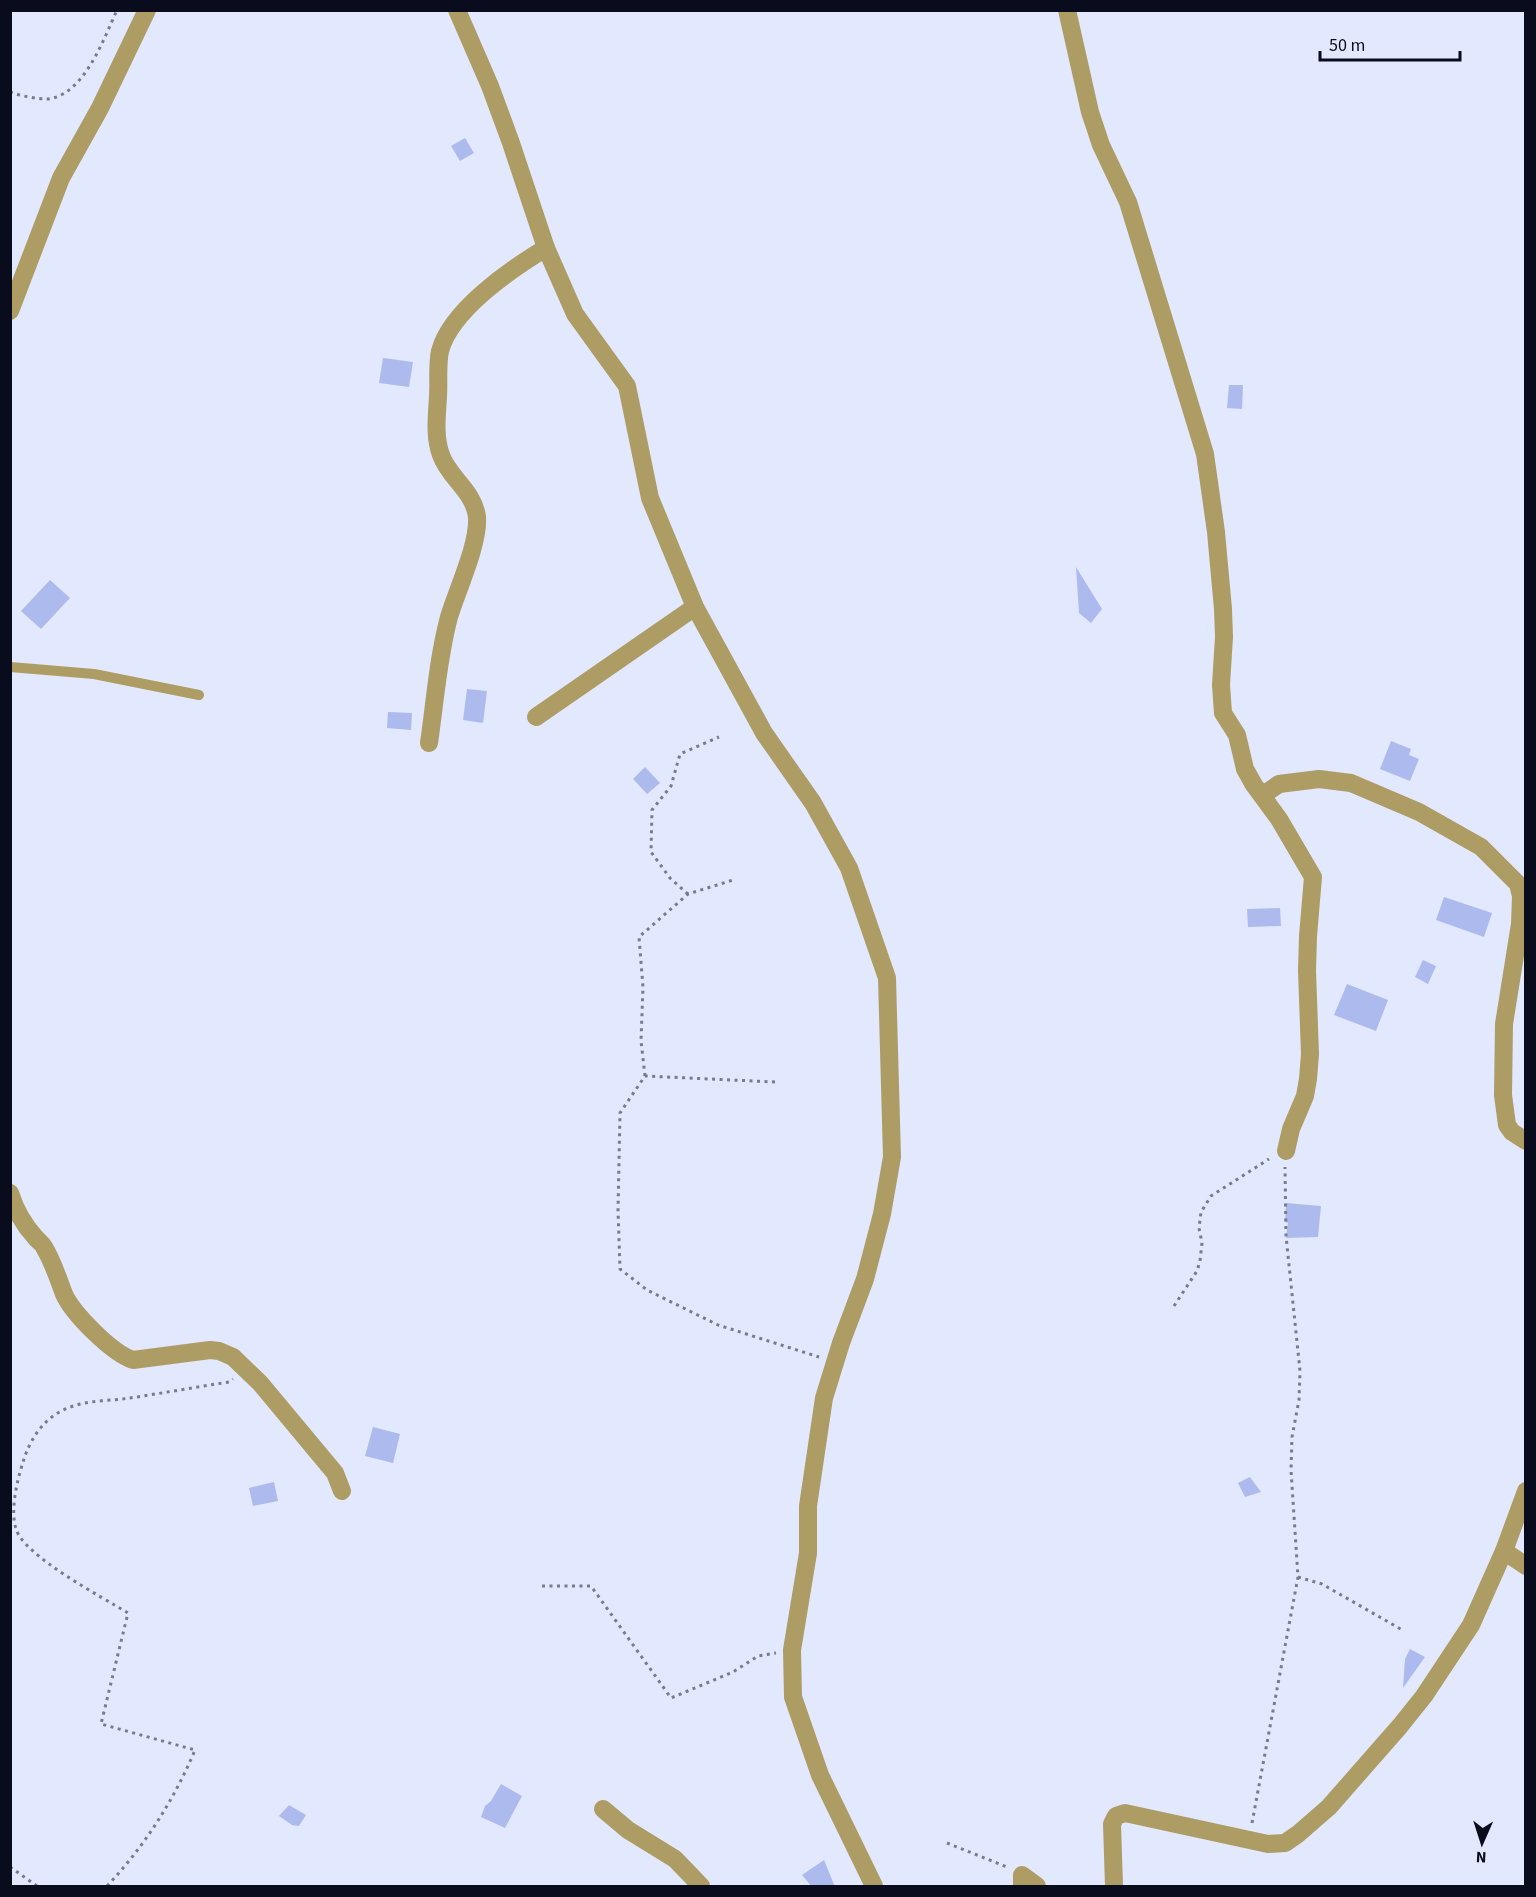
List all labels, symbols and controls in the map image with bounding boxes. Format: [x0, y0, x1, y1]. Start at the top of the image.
scale bar [1320, 24, 1460, 62]
text: 50 m [1329, 33, 1365, 58]
north arrow [1452, 1813, 1512, 1873]
text: N [1475, 1846, 1487, 1868]

